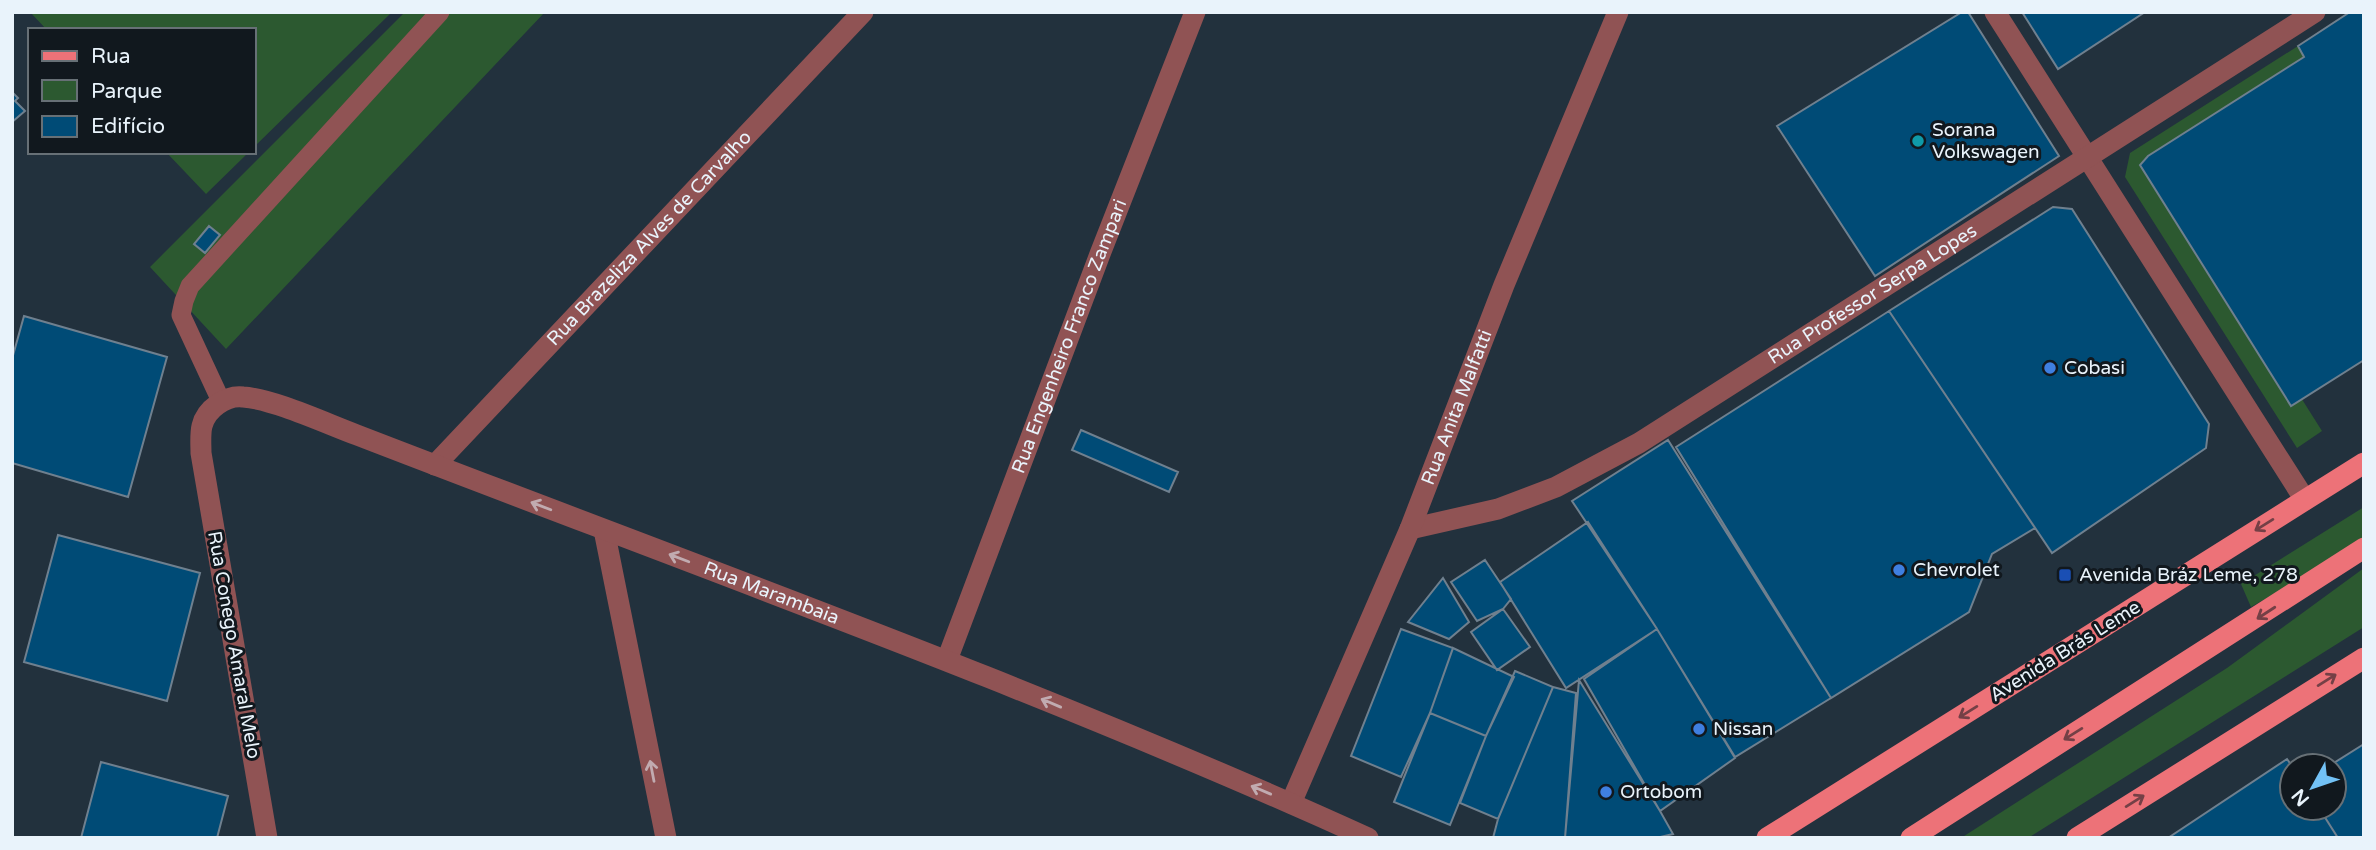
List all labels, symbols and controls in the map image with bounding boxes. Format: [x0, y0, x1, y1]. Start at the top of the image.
legend [28, 28, 256, 154]
text: Rua [91, 44, 131, 69]
text: Parque [91, 79, 162, 104]
text: Edifício [91, 114, 165, 139]
place label: Sorana Volkswagen [1932, 119, 2040, 163]
street label: Rua Brazeliza Alves de Carvalho [543, 126, 756, 350]
marker: Sorana Volkswagen [1910, 133, 1926, 149]
street label: Rua Engenheiro Franco Zampari [1007, 196, 1131, 476]
street label: Rua Professor Serpa Lopes [1764, 220, 1981, 369]
street label: Rua Anita Malfatti [1417, 327, 1497, 488]
place label: Cobasi [2064, 357, 2125, 379]
marker: Cobasi [2042, 360, 2058, 376]
one-way arrow [530, 498, 552, 511]
one-way arrow [2255, 519, 2275, 533]
street label: Rua Conego Amaral Melo [203, 529, 265, 761]
one-way arrow [668, 551, 690, 563]
street label: Rua Marambaia [701, 557, 842, 629]
place label: Chevrolet [1913, 559, 2000, 581]
marker: Chevrolet [1891, 562, 1907, 578]
place label: Avenida Bráz Leme, 278 [2079, 564, 2298, 586]
marker: Avenida Bráz Leme, 278 [2057, 567, 2073, 583]
street label: Avenida Brás Leme [1986, 596, 2144, 706]
one-way arrow [2256, 606, 2276, 620]
one-way arrow [2317, 673, 2337, 687]
one-way arrow [1040, 696, 1062, 709]
one-way arrow [1959, 704, 1978, 719]
place label: Nissan [1713, 718, 1773, 740]
marker: Nissan [1691, 721, 1707, 737]
one-way arrow [2064, 728, 2084, 742]
north arrow [2278, 752, 2348, 822]
one-way arrow [645, 760, 659, 783]
place label: Ortobom [1620, 781, 1702, 803]
one-way arrow [1250, 783, 1272, 796]
marker: Ortobom [1598, 784, 1614, 800]
text: N [2287, 784, 2314, 810]
one-way arrow [2124, 794, 2144, 808]

